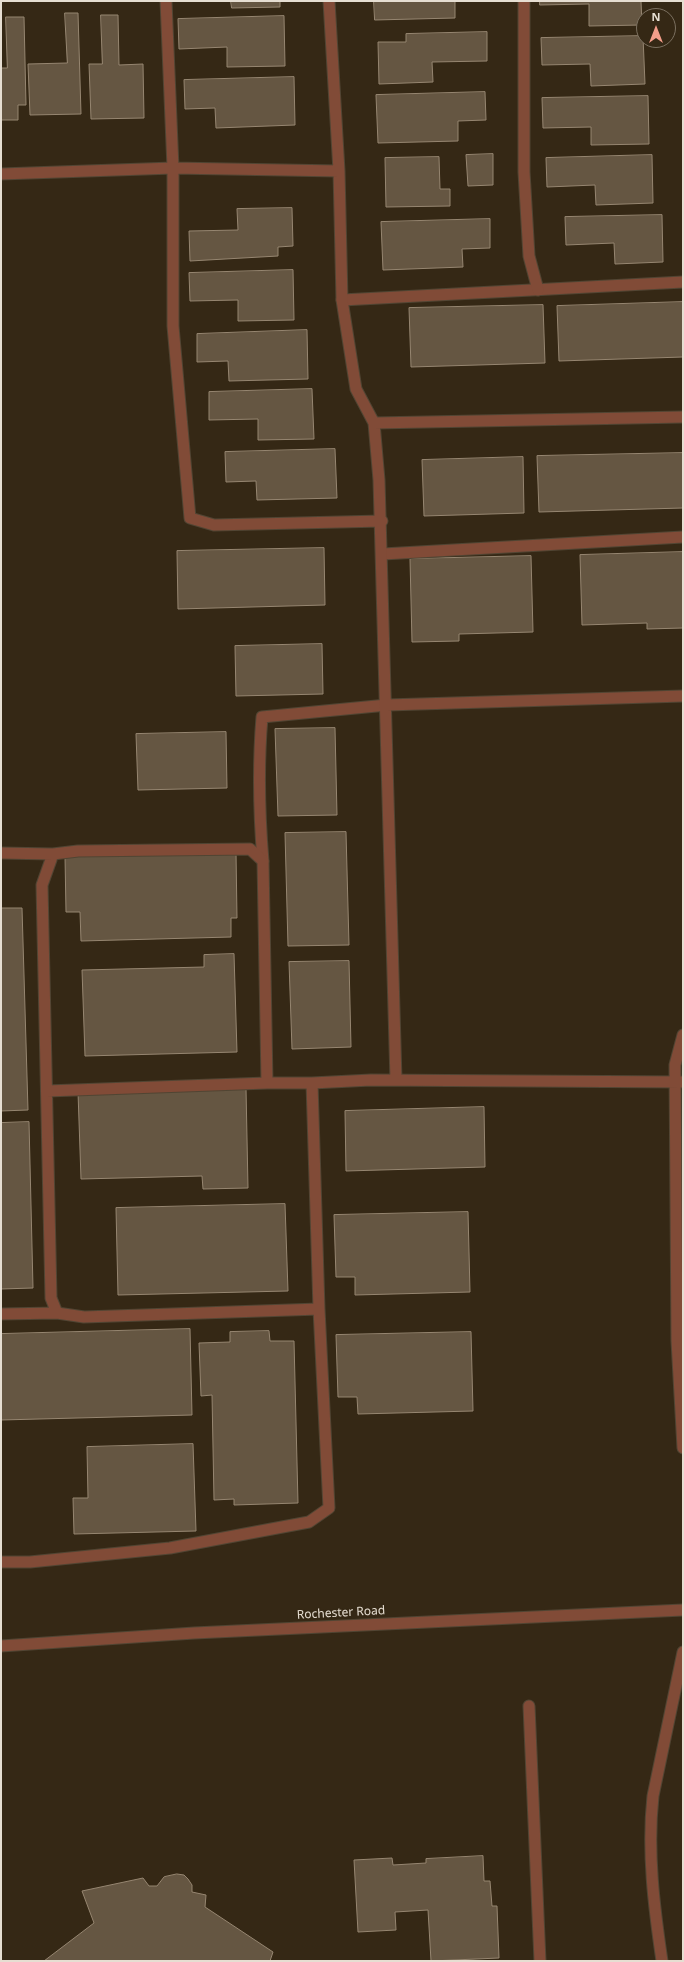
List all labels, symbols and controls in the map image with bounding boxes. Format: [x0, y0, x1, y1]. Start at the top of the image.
north arrow [636, 8, 676, 48]
text: N [652, 9, 660, 24]
street label: Rochester Road [296, 1603, 386, 1623]

